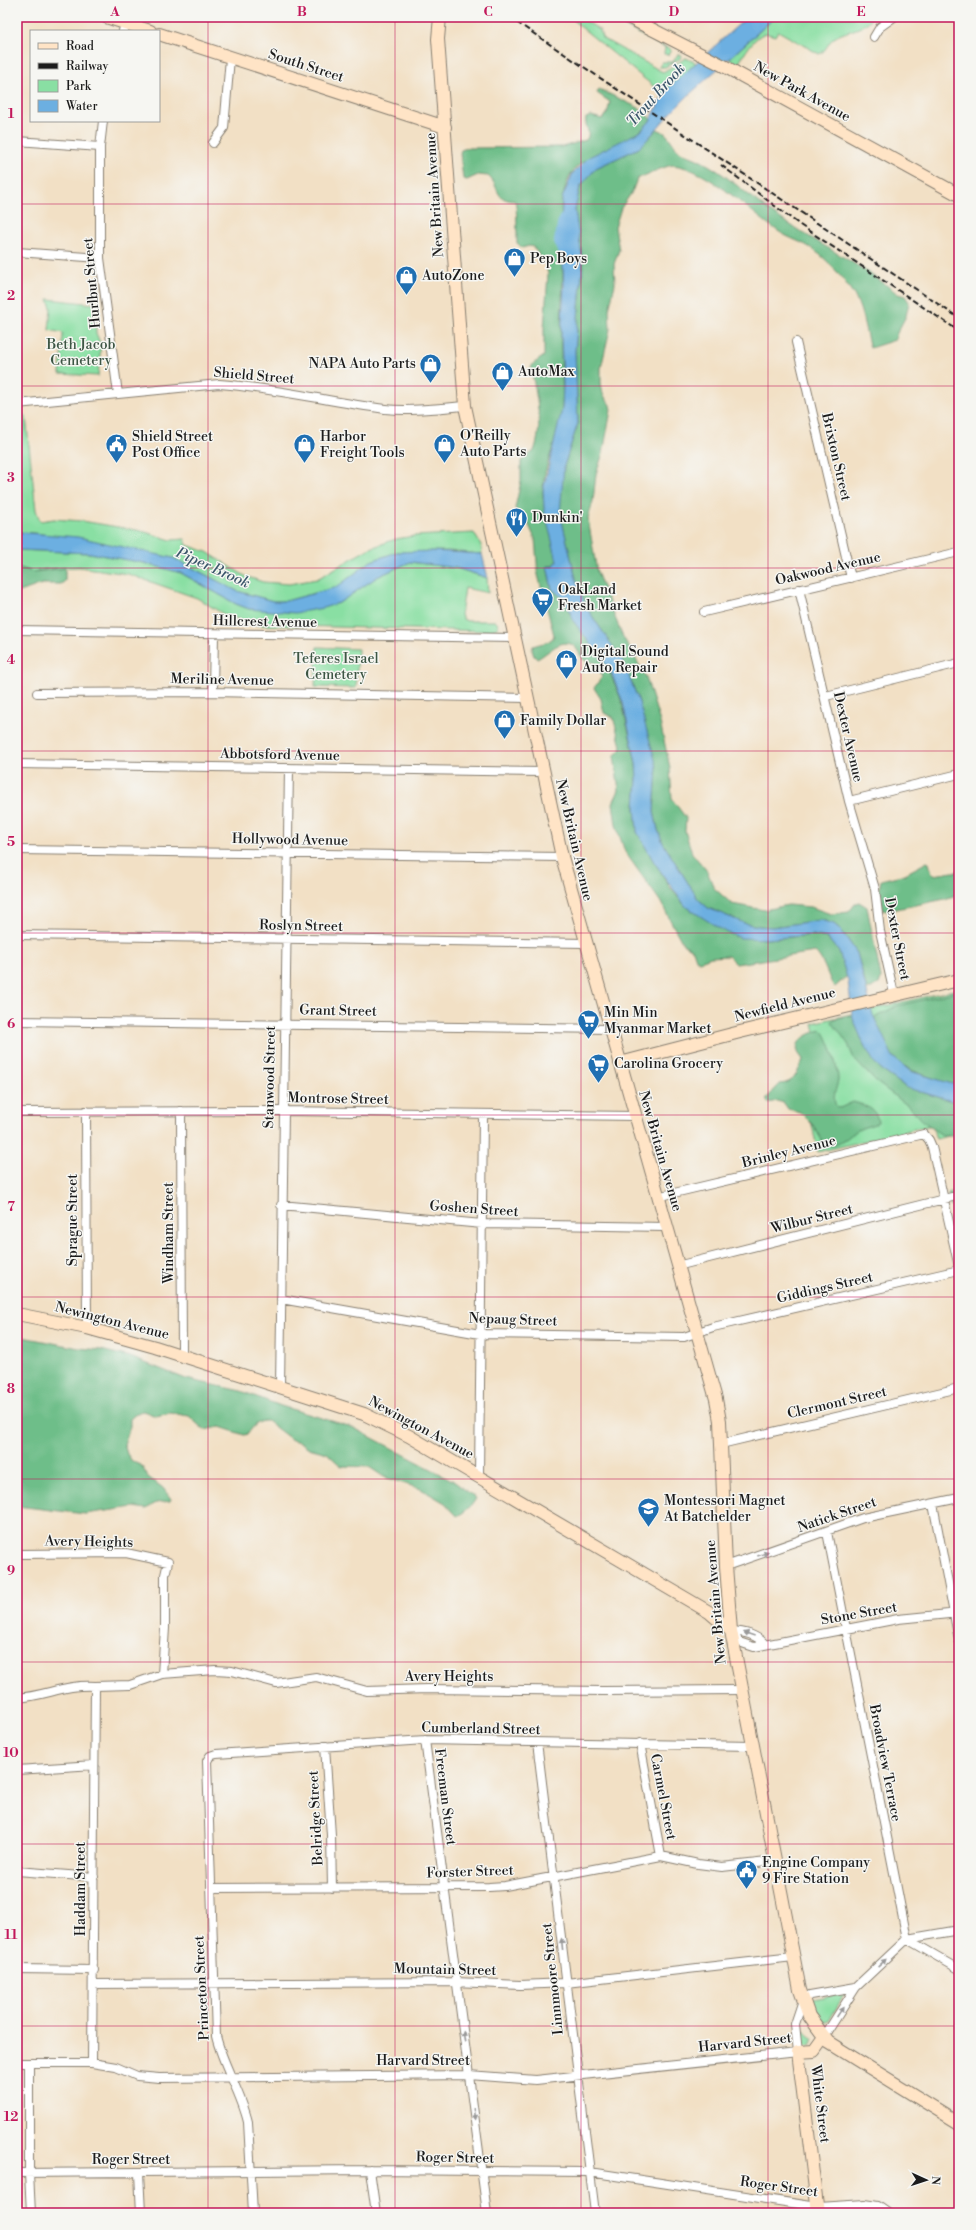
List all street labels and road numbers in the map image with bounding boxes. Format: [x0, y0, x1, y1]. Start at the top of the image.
street label: South Street [266, 45, 346, 87]
street label: New Park Avenue [750, 58, 854, 126]
street label: New Britain Avenue [422, 132, 448, 258]
street label: Hurlbut Street [79, 237, 105, 329]
street label: Shield Street [213, 364, 295, 389]
street label: Brixton Street [817, 410, 855, 503]
street label: Oakwood Avenue [774, 548, 882, 590]
street label: Hillcrest Avenue [213, 612, 317, 632]
street label: Meriline Avenue [170, 670, 274, 690]
street label: Dexter Avenue [829, 690, 867, 784]
street label: Abbotsford Avenue [219, 745, 340, 765]
street label: New Britain Avenue [551, 777, 597, 903]
street label: Hollywood Avenue [232, 830, 348, 850]
street label: Dexter Street [880, 896, 914, 982]
street label: Roslyn Street [259, 916, 343, 936]
street label: Newfield Avenue [733, 984, 837, 1026]
street label: Grant Street [299, 1001, 377, 1021]
street label: Stanwood Street [260, 1025, 280, 1129]
street label: Montrose Street [287, 1089, 389, 1109]
street label: New Britain Avenue [634, 1089, 686, 1213]
street label: Brinley Avenue [739, 1132, 838, 1173]
street label: Sprague Street [64, 1174, 82, 1266]
street label: Windham Street [160, 1182, 178, 1285]
street label: Goshen Street [429, 1197, 519, 1221]
street label: Wilbur Street [768, 1200, 855, 1238]
street label: Giddings Street [775, 1268, 875, 1308]
street label: Newington Avenue [53, 1298, 171, 1344]
street label: Nepaug Street [468, 1309, 558, 1331]
street label: Clermont Street [786, 1383, 889, 1423]
street label: Newington Avenue [365, 1393, 477, 1463]
street label: Natick Street [795, 1493, 879, 1537]
street label: Avery Heights [44, 1532, 133, 1552]
street label: New Britain Avenue [702, 1539, 730, 1665]
street label: Stone Street [820, 1598, 899, 1630]
street label: Avery Heights [404, 1668, 493, 1686]
street label: Broadview Terrace [865, 1702, 905, 1823]
street label: Cumberland Street [421, 1719, 541, 1739]
street label: Freeman Street [430, 1747, 460, 1847]
street label: Carmel Street [646, 1752, 680, 1842]
street label: Belridge Street [305, 1770, 328, 1867]
street label: Haddam Street [72, 1842, 90, 1936]
street label: Forster Street [426, 1861, 514, 1883]
street label: Linnmoore Street [538, 1922, 568, 2036]
street label: Princeton Street [190, 1935, 214, 2041]
street label: Mountain Street [393, 1960, 497, 1980]
street label: Harvard Street [697, 2029, 793, 2057]
street label: Harvard Street [376, 2052, 470, 2070]
street label: White Street [806, 2063, 834, 2144]
street label: Roger Street [416, 2148, 494, 2168]
street label: Roger Street [92, 2151, 170, 2169]
street label: Roger Street [739, 2173, 819, 2201]

